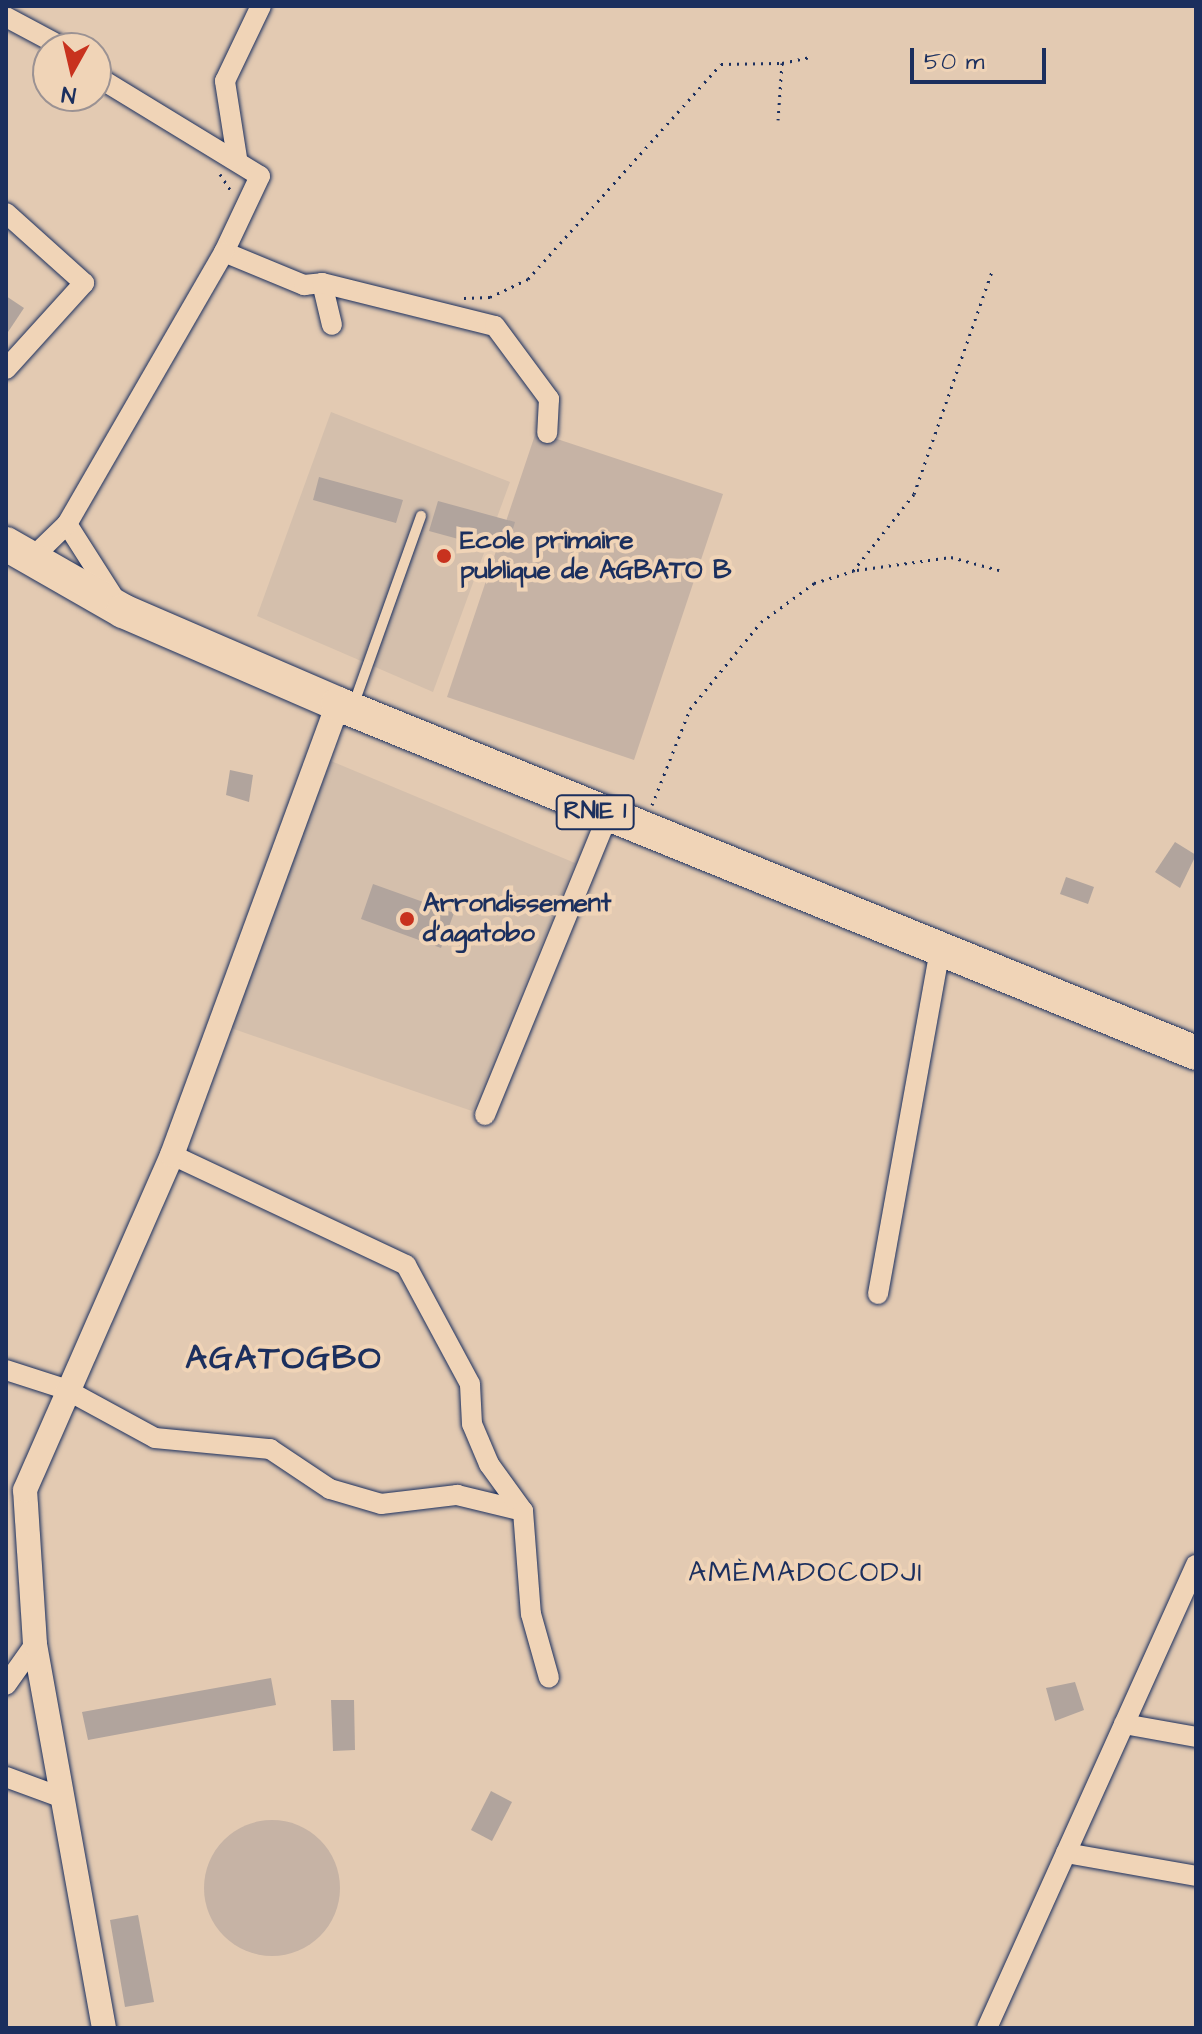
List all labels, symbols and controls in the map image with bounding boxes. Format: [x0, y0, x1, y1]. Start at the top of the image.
north arrow [32, 32, 112, 112]
scale bar [914, 32, 1050, 82]
text: 50 m [924, 45, 984, 79]
text: N [60, 78, 78, 111]
place label: Ecole primaire publique de AGBATO B [460, 525, 731, 586]
marker: Ecole primaire publique de AGBATO B [435, 547, 453, 565]
road number: RNIE 1 [555, 792, 635, 832]
place label: Arrondissement d'agatobo [423, 888, 611, 950]
marker: Arrondissement d'agatobo [398, 910, 416, 928]
district label: AGATOGBO [185, 1339, 383, 1379]
district label: AMÈMADOCODJI [688, 1556, 924, 1590]

